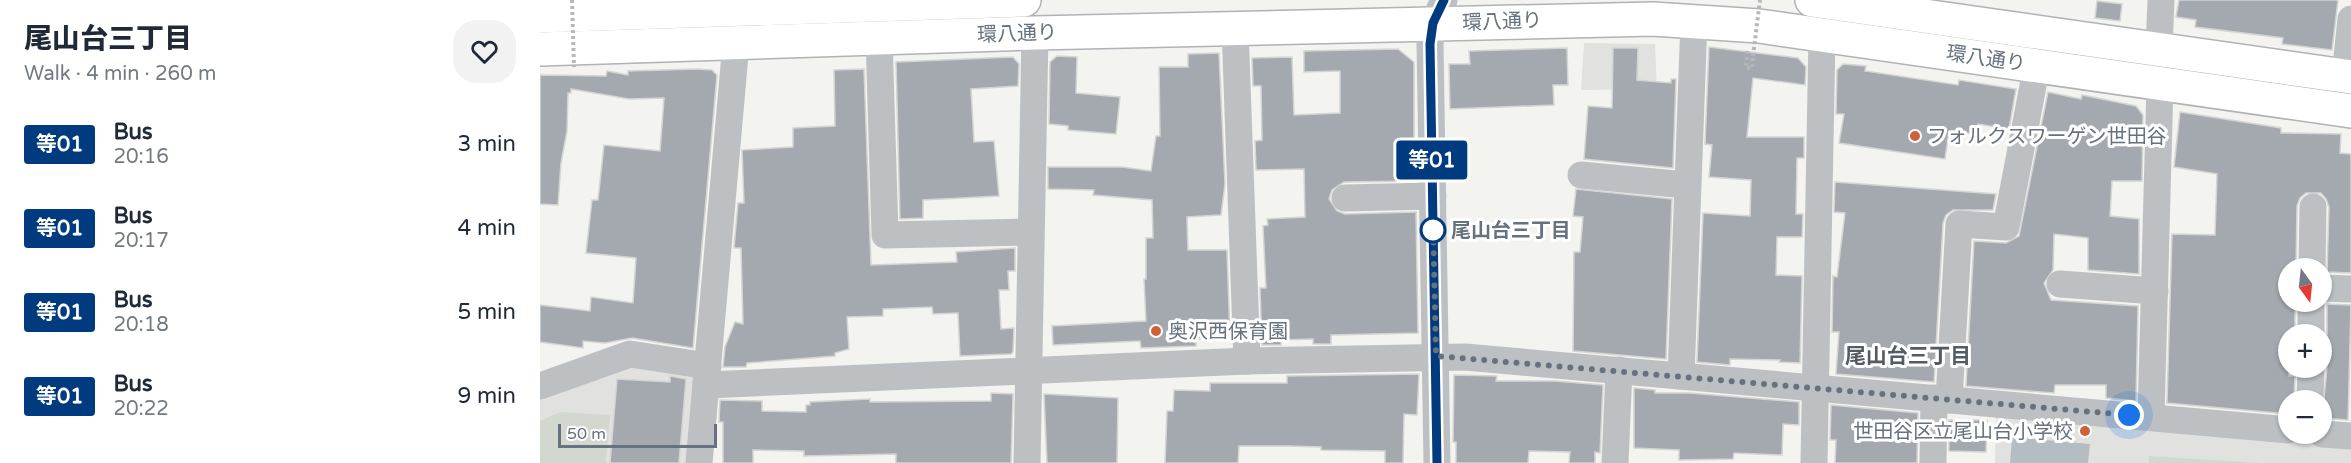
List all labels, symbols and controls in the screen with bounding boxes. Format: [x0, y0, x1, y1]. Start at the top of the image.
street label: 環八通り [1462, 9, 1542, 35]
button: heart [453, 20, 516, 83]
street label: 環八通り [977, 21, 1057, 47]
text: 尾山台三丁目 [24, 22, 192, 56]
street label: 環八通り [1945, 42, 2027, 76]
text: Walk · 4 min · 260 m [24, 62, 216, 86]
text: Bus [113, 119, 152, 145]
place label: フォルクスワーゲン世田谷 [1927, 125, 2166, 149]
marker: フォルクスワーゲン世田谷 [1908, 129, 1922, 143]
text: 3 min [457, 131, 516, 157]
text: 等01 [36, 132, 83, 157]
line badge: 等01 [1398, 140, 1466, 180]
text: 20:16 [113, 145, 169, 169]
text: 等01 [1408, 148, 1456, 173]
text: Bus [113, 203, 152, 229]
text: 4 min [457, 215, 516, 241]
text: 等01 [36, 216, 83, 241]
marker: 尾山台三丁目 [1420, 217, 1446, 243]
place label: 尾山台三丁目 [1451, 219, 1571, 243]
text: 20:17 [113, 229, 169, 253]
north arrow [2278, 258, 2332, 312]
map controls [2278, 258, 2332, 444]
text: Bus [113, 287, 152, 313]
text: 5 min [457, 299, 516, 325]
text: 等01 [36, 300, 83, 325]
text: 20:18 [113, 313, 169, 337]
place label: 奥沢西保育園 [1168, 320, 1288, 344]
marker: 奥沢西保育園 [1149, 324, 1163, 338]
button: + [2278, 324, 2332, 378]
district label: 尾山台三丁目 [1845, 344, 1971, 369]
text: Bus [113, 371, 152, 397]
text: 9 min [457, 383, 516, 409]
text: 等01 [36, 384, 83, 409]
button: − [2278, 390, 2332, 444]
text: 20:22 [113, 397, 169, 421]
your location [2114, 400, 2144, 430]
place label: 世田谷区立尾山台小学校 [1853, 420, 2073, 444]
scale bar [558, 421, 717, 448]
text: 50 m [567, 424, 606, 444]
marker: 世田谷区立尾山台小学校 [2078, 424, 2092, 438]

